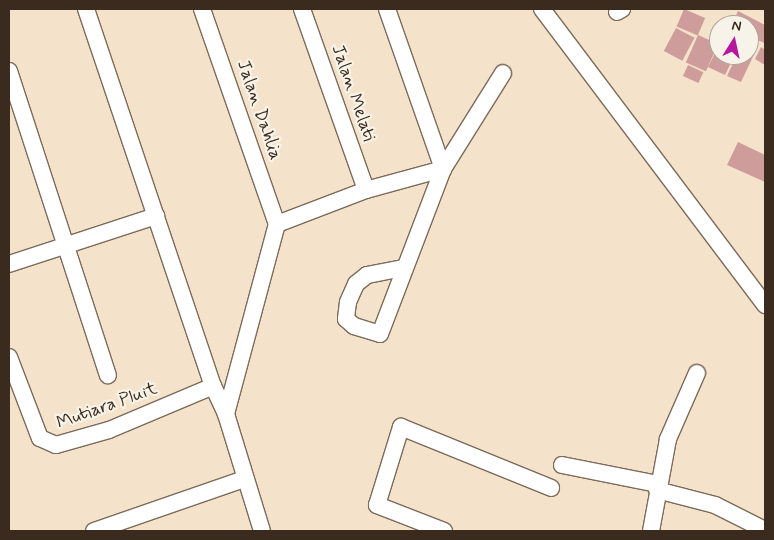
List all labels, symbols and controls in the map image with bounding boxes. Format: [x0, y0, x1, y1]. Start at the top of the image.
north arrow [709, 15, 759, 65]
text: N [730, 17, 743, 36]
street label: Jalan Melati [326, 42, 380, 144]
street label: Jalan Dahlia [232, 58, 286, 162]
street label: Mutiara Pluit [55, 378, 159, 434]

